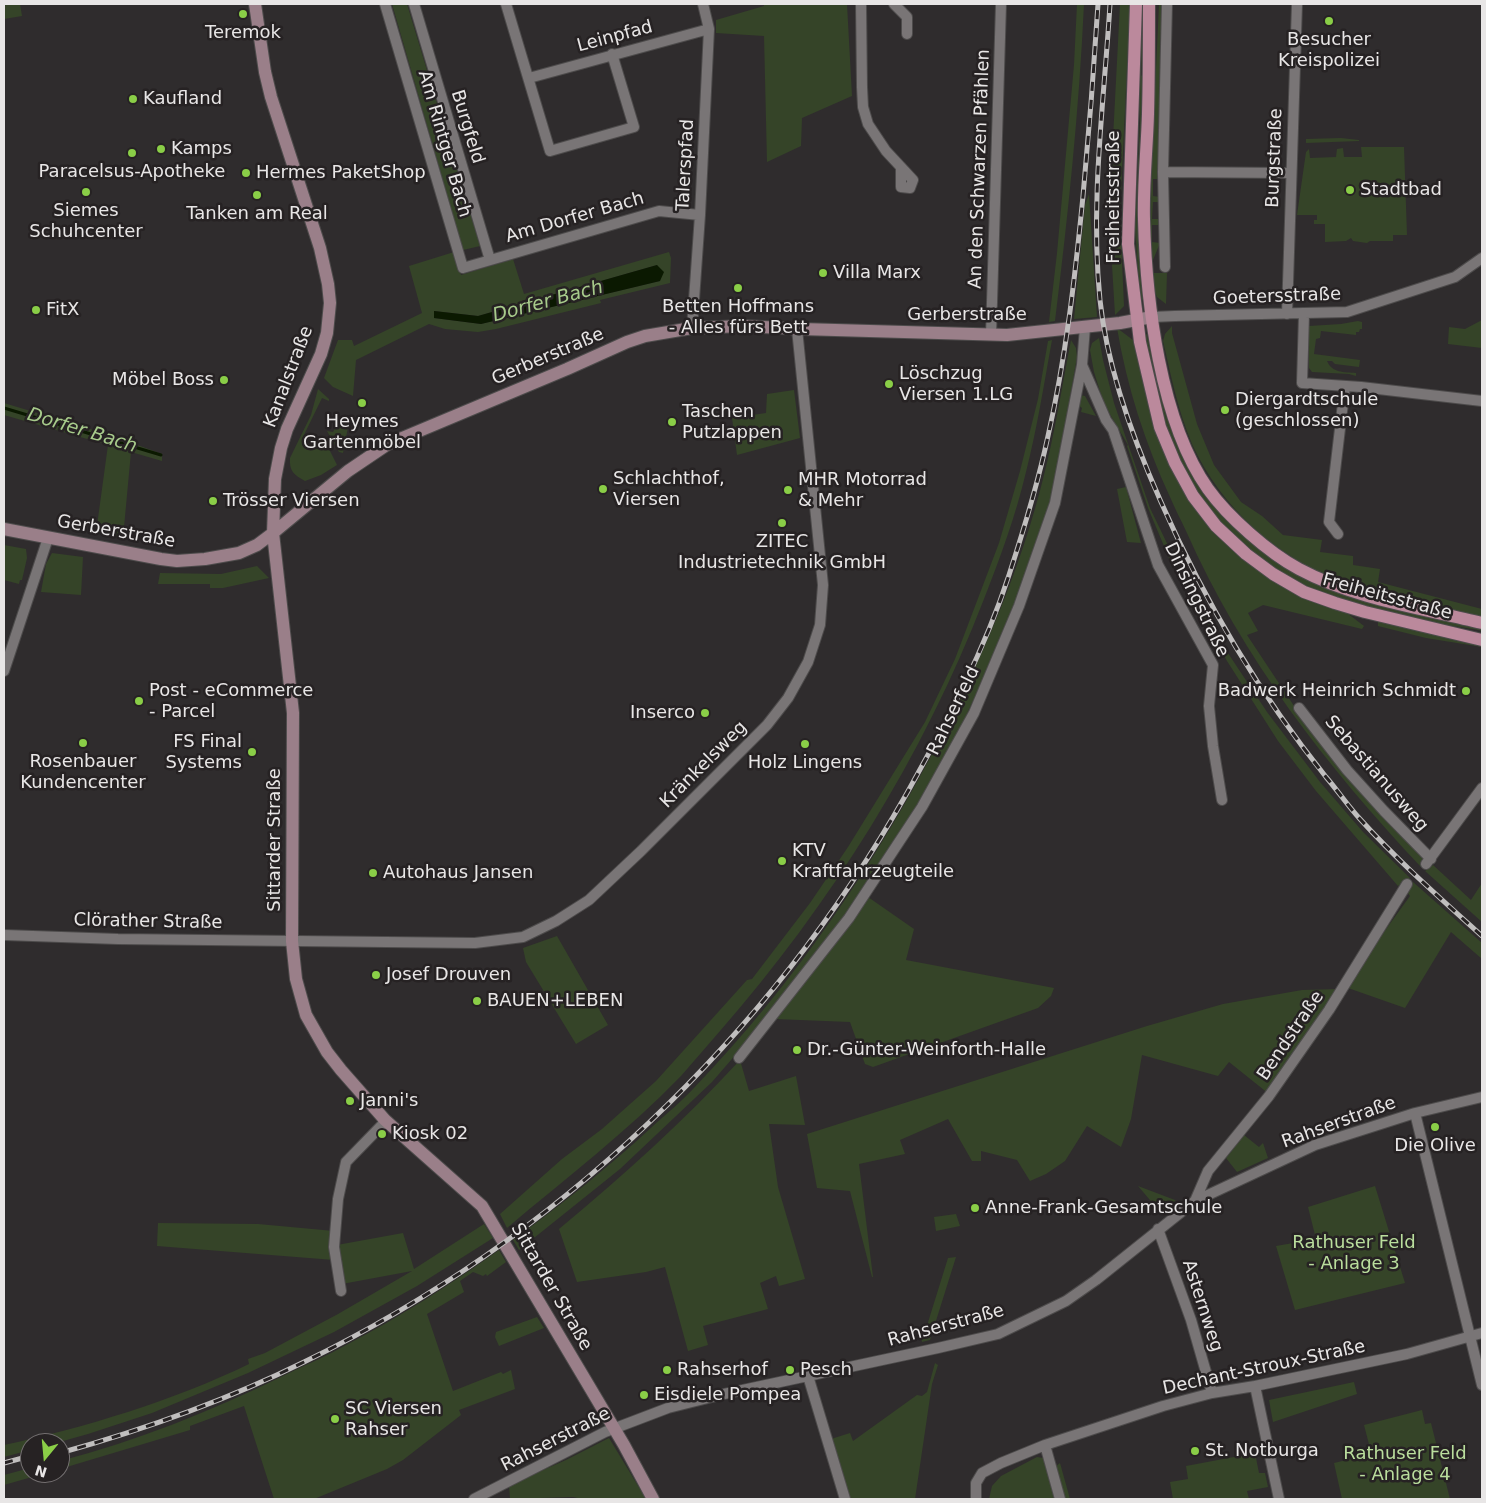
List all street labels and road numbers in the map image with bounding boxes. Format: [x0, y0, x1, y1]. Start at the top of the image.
street label: Leinpfad [575, 17, 655, 57]
street label: An den Schwarzen Pfählen [965, 49, 995, 289]
street label: Am Rintger Bach [413, 68, 475, 220]
street label: Burgfeld [446, 87, 488, 167]
street label: Burgstraße [1262, 108, 1288, 208]
street label: Talerspfad [673, 118, 699, 212]
street label: Freiheitsstraße [1103, 130, 1125, 264]
street label: Am Dorfer Bach [503, 188, 647, 248]
street label: Goetersstraße [1213, 284, 1341, 310]
street label: Gerberstraße [907, 304, 1027, 326]
street label: Kanalstraße [260, 323, 318, 431]
street label: Gerberstraße [489, 324, 607, 390]
street label: Gerberstraße [55, 511, 177, 553]
street label: Dinsingstraße [1159, 539, 1233, 661]
street label: Freiheitsstraße [1320, 569, 1454, 625]
street label: Rahserfeld [923, 663, 985, 759]
street label: Sebastianusweg [1320, 712, 1432, 836]
street label: Kränkelsweg [656, 717, 752, 813]
street label: Sittarder Straße [264, 768, 286, 912]
street label: Clörather Straße [73, 910, 223, 934]
street label: Bendstraße [1253, 987, 1329, 1085]
street label: Rahserstraße [1279, 1092, 1399, 1154]
street label: Sittarder Straße [506, 1219, 596, 1355]
street label: Asternweg [1177, 1257, 1227, 1355]
street label: Rahserstraße [885, 1300, 1007, 1352]
street label: Dechant-Stroux-Straße [1161, 1336, 1367, 1400]
street label: Rahserstraße [498, 1403, 614, 1477]

